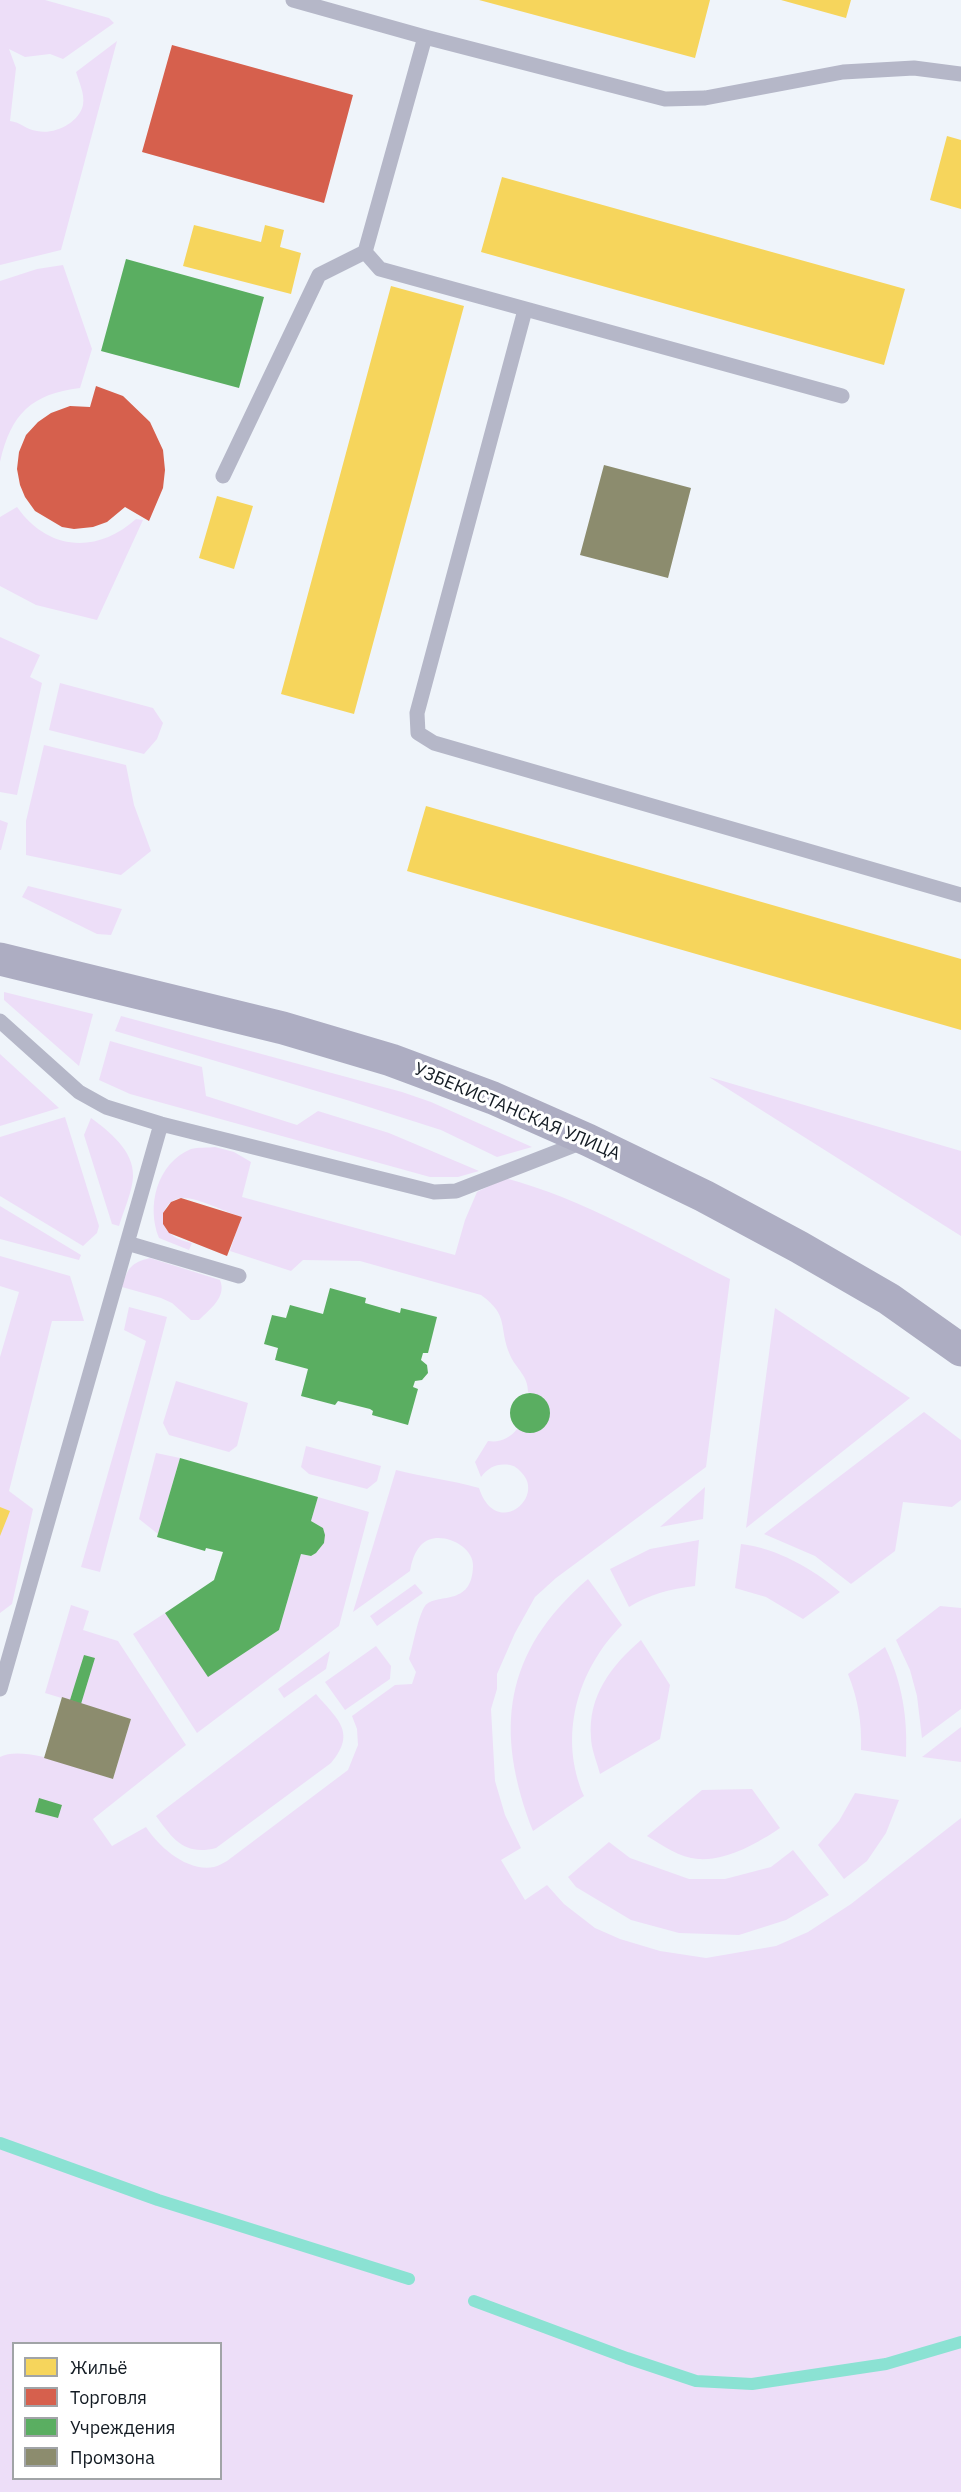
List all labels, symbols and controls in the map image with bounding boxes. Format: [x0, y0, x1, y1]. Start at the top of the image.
street label: УЗБЕКИСТАНСКАЯ УЛИЦА [411, 1059, 623, 1165]
legend [12, 2342, 222, 2480]
text: Жильё [70, 2356, 127, 2379]
text: Торговля [70, 2386, 147, 2409]
text: Учреждения [70, 2416, 175, 2439]
text: Промзона [70, 2446, 155, 2469]

